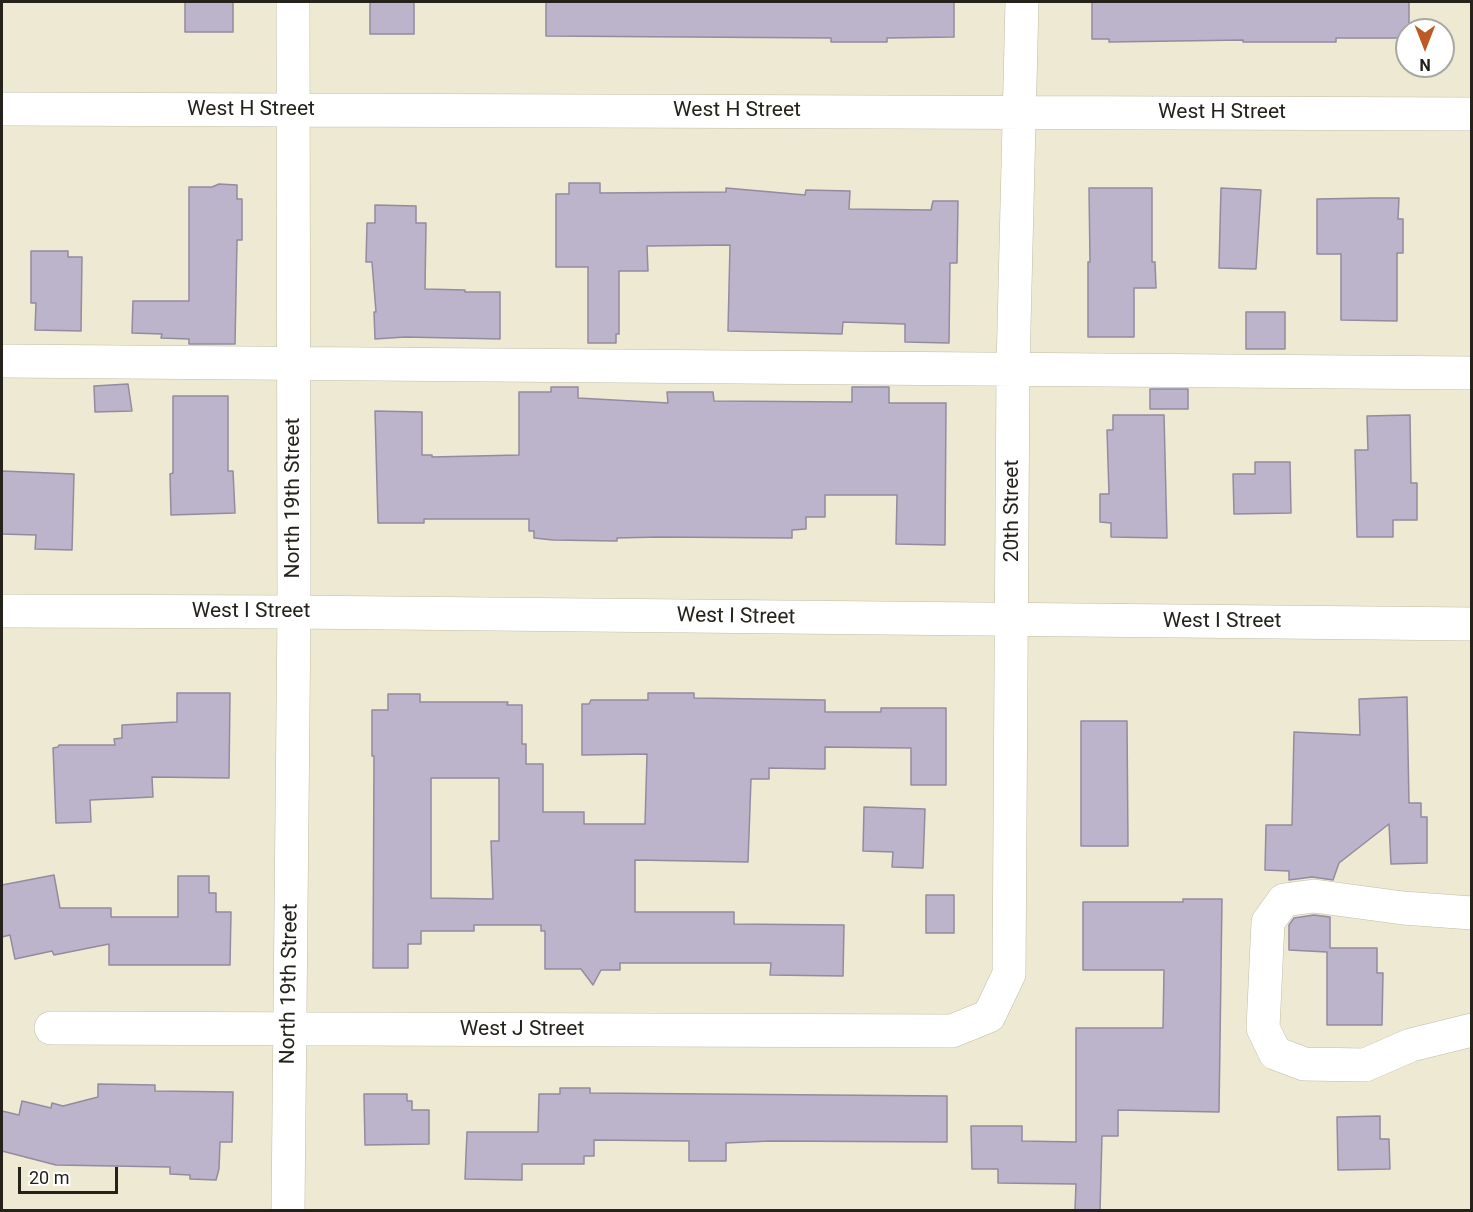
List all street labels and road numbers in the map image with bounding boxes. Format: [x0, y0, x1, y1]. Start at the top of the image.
street label: West H Street [187, 97, 315, 123]
street label: West H Street [673, 98, 801, 124]
street label: West H Street [1158, 100, 1286, 126]
street label: North 19th Street [281, 418, 307, 578]
street label: 20th Street [1000, 460, 1026, 562]
street label: West I Street [192, 599, 310, 625]
street label: West I Street [676, 603, 796, 631]
street label: West I Street [1163, 609, 1281, 635]
street label: North 19th Street [276, 903, 304, 1065]
street label: West J Street [460, 1017, 584, 1043]

